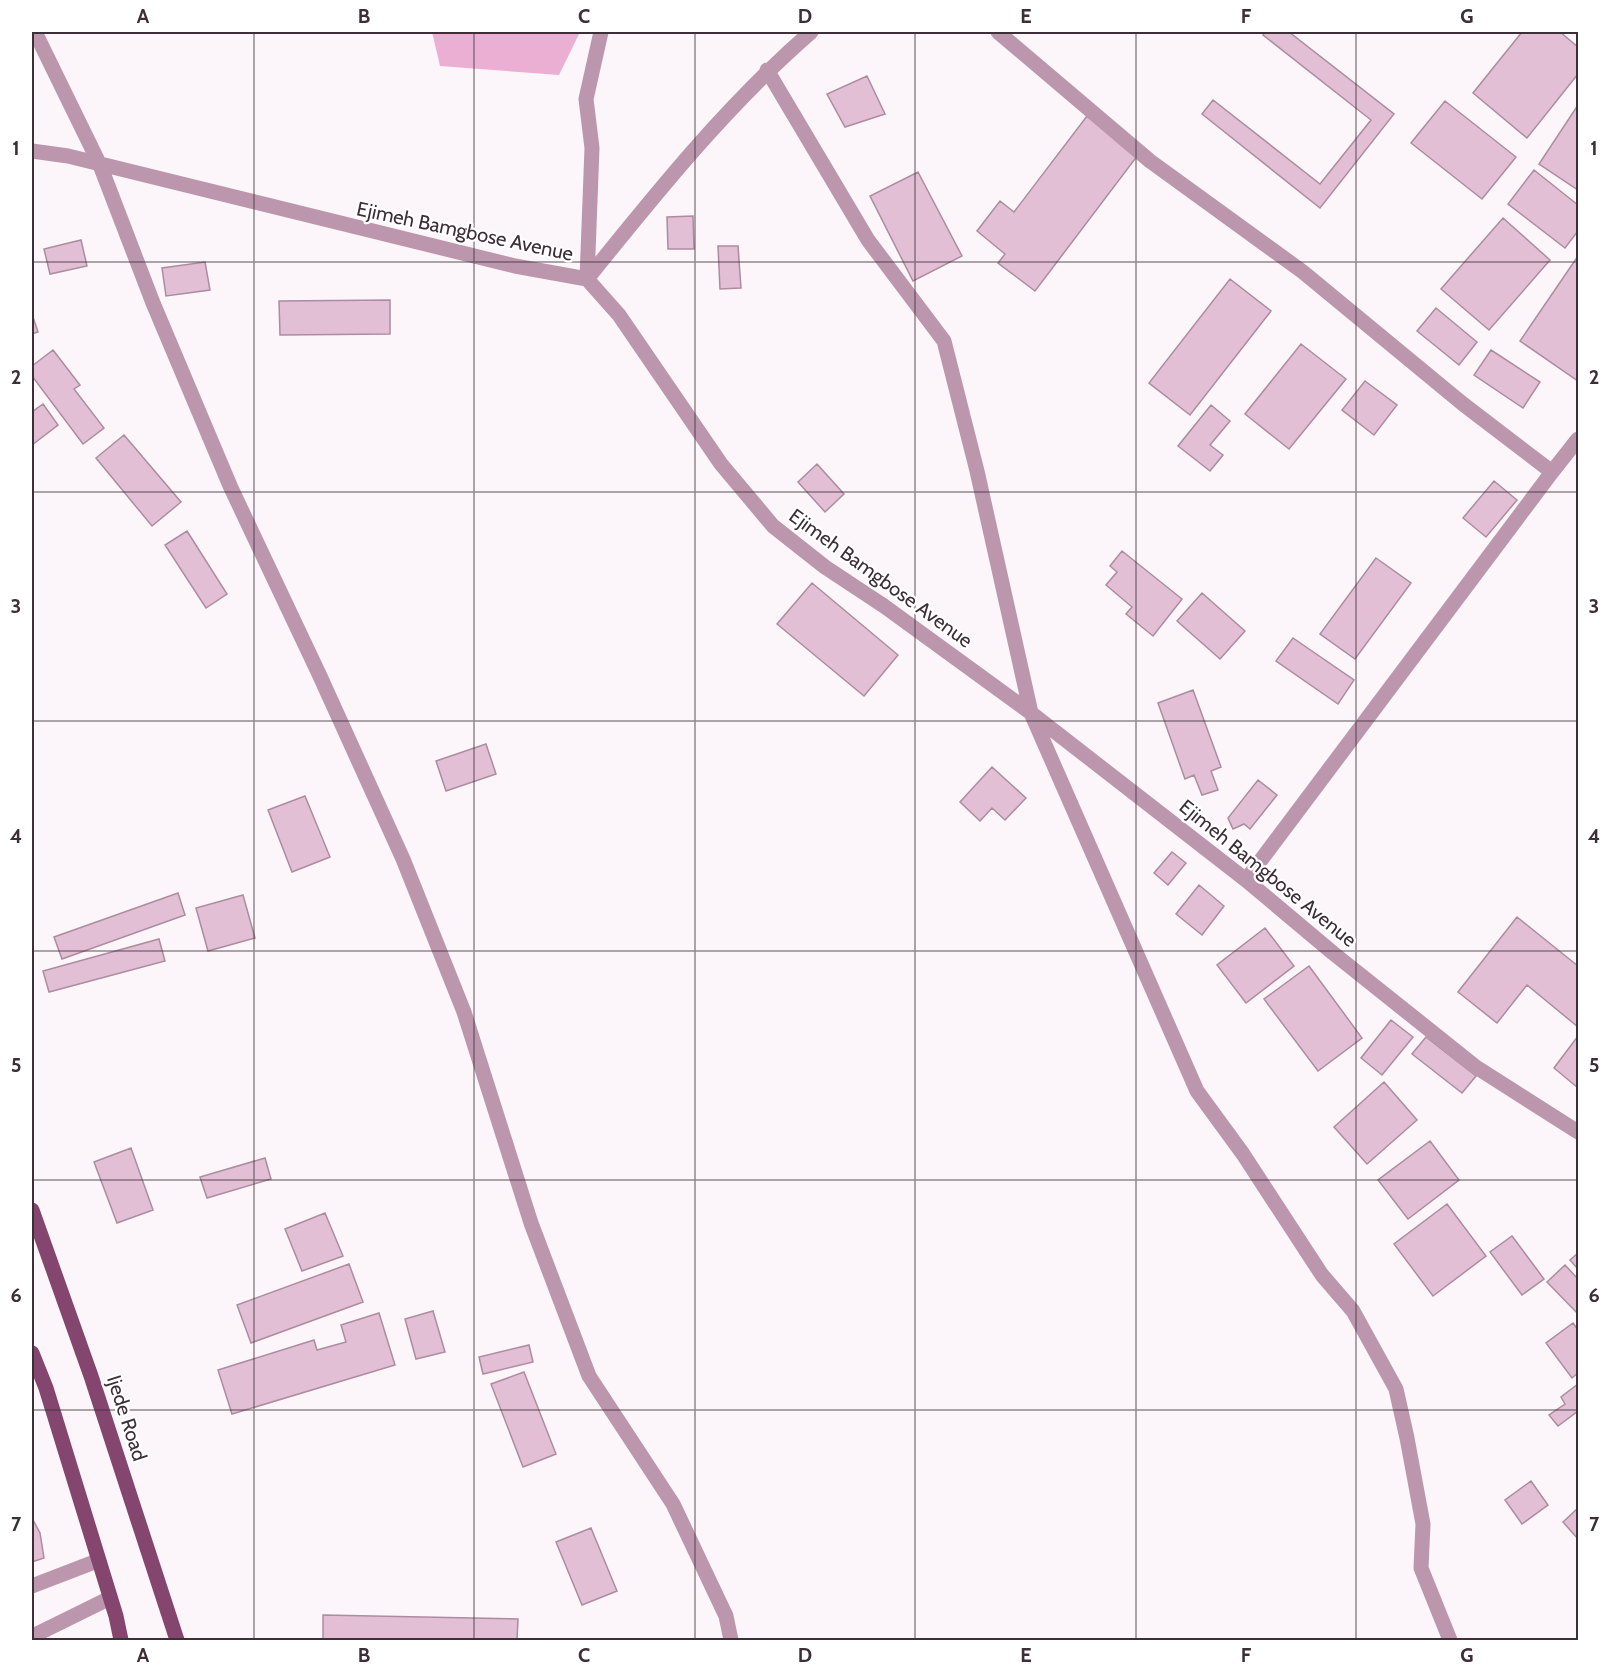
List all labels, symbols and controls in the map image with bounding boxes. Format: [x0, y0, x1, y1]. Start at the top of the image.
text: A [137, 4, 150, 28]
text: B [358, 4, 370, 28]
text: C [578, 4, 590, 28]
text: D [798, 4, 812, 28]
text: E [1020, 4, 1032, 28]
text: F [1241, 4, 1252, 28]
text: G [1460, 4, 1474, 28]
text: 1 [12, 136, 20, 160]
text: 1 [1590, 136, 1598, 160]
street label: Ejimeh Bamgbose Avenue [355, 196, 575, 266]
text: 2 [11, 365, 21, 389]
text: 2 [1589, 365, 1599, 389]
street label: Ejimeh Bamgbose Avenue [785, 503, 977, 653]
text: 3 [11, 594, 21, 618]
text: 3 [1589, 594, 1599, 618]
street label: Ejimeh Bamgbose Avenue [1175, 794, 1361, 952]
text: 4 [10, 824, 22, 848]
text: 4 [1588, 824, 1600, 848]
text: 5 [11, 1053, 21, 1077]
text: 5 [1589, 1053, 1599, 1077]
text: 6 [10, 1283, 22, 1307]
text: 6 [1588, 1283, 1600, 1307]
street label: Ijede Road [102, 1372, 152, 1464]
text: 7 [11, 1512, 22, 1536]
text: 7 [1589, 1512, 1600, 1536]
text: A [137, 1643, 150, 1667]
text: B [358, 1643, 370, 1667]
text: C [578, 1643, 590, 1667]
text: D [798, 1643, 812, 1667]
text: E [1020, 1643, 1032, 1667]
text: F [1241, 1643, 1252, 1667]
text: G [1460, 1643, 1474, 1667]

